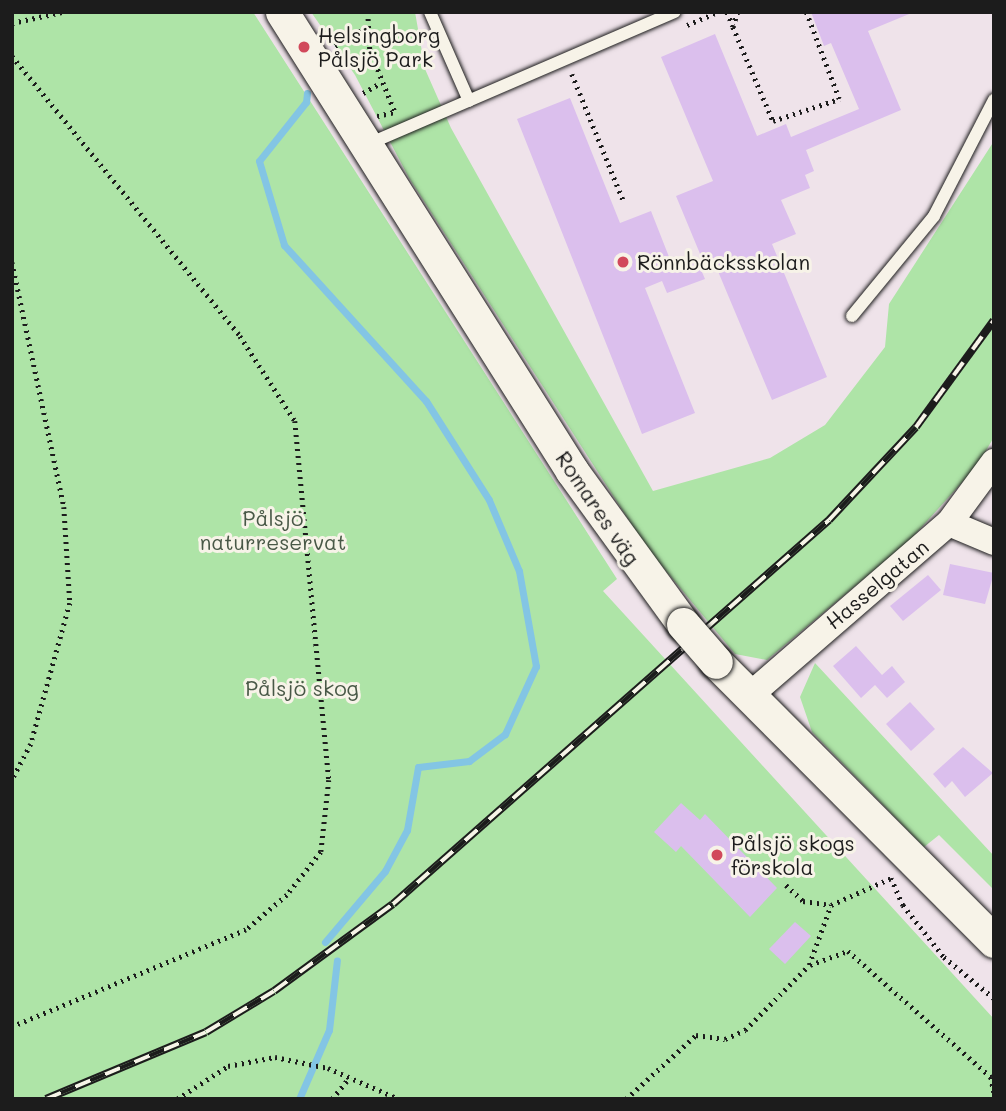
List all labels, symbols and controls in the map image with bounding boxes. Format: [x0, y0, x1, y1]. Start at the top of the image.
place label: Helsingborg Pålsjö Park [318, 22, 440, 72]
marker: Helsingborg Pålsjö Park [296, 39, 312, 55]
place label: Rönnbäcksskolan [637, 249, 810, 275]
marker: Rönnbäcksskolan [615, 254, 631, 270]
street label: Romares väg [551, 446, 645, 570]
park label: Pålsjö naturreservat [200, 505, 346, 555]
street label: Hasselgatan [821, 534, 933, 634]
park label: Pålsjö skog [245, 675, 359, 701]
place label: Pålsjö skogs förskola [731, 830, 855, 880]
marker: Pålsjö skogs förskola [709, 847, 725, 863]

